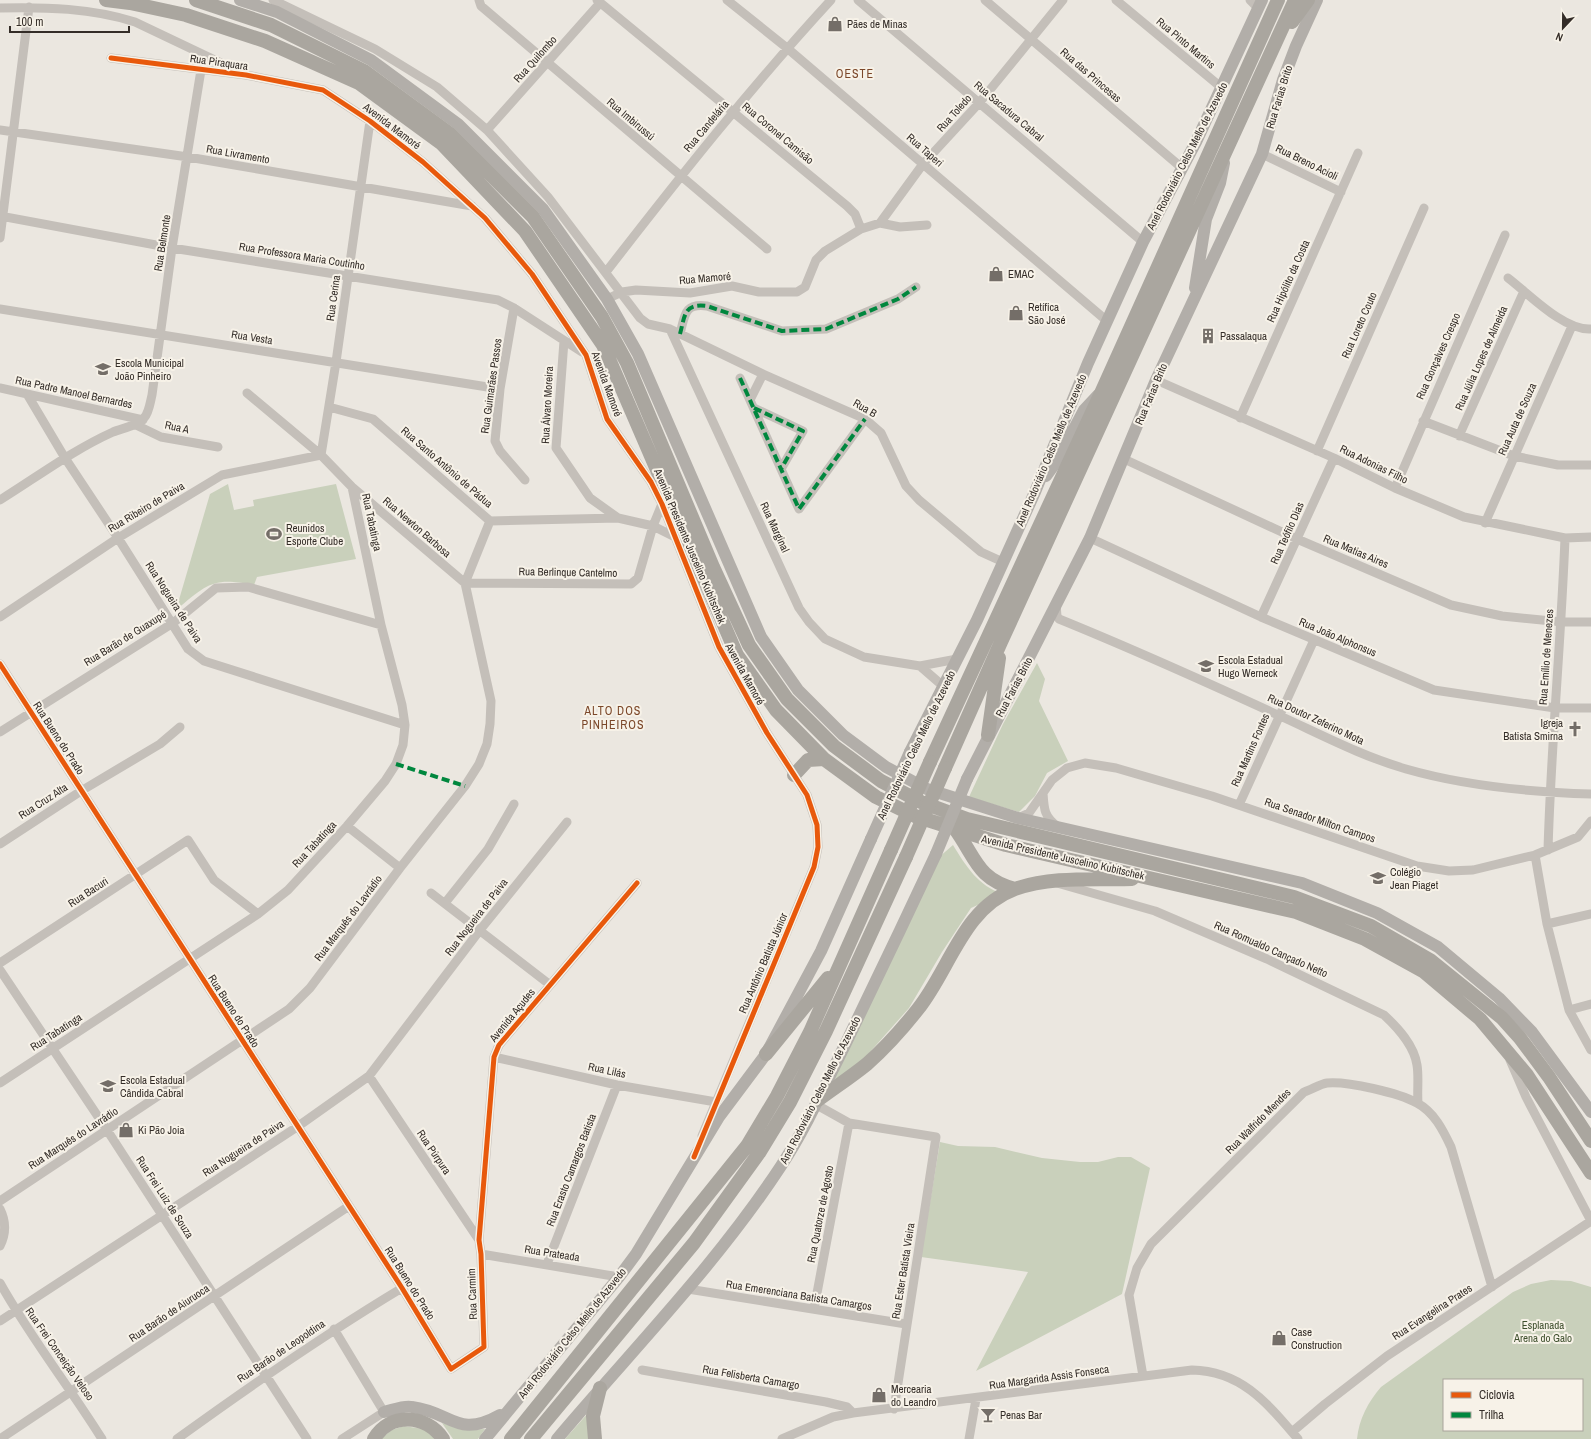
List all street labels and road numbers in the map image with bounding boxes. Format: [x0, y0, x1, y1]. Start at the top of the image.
street label: Rua Pinto Martins [1154, 14, 1219, 72]
street label: Rua Quilombo [510, 33, 560, 85]
street label: Rua das Princesas [1058, 45, 1125, 106]
street label: Rua Piraquara [189, 51, 249, 73]
street label: Rua Farias Brito [1263, 64, 1295, 130]
street label: Rua Sacadura Cabral [971, 78, 1047, 144]
street label: Anel Rodoviário Celso Mello de Azevedo [1143, 80, 1230, 233]
street label: Rua Toledo [934, 91, 974, 135]
street label: Rua Imbirussú [604, 95, 658, 143]
street label: Rua Candelária [680, 97, 732, 155]
street label: Avenida Mamoré [360, 99, 424, 152]
street label: Rua Coronel Camisão [739, 99, 817, 167]
street label: Rua Taperi [904, 130, 946, 170]
street label: Rua Breno Acioli [1274, 141, 1340, 183]
street label: Rua Livramento [205, 142, 271, 166]
street label: Rua Belmonte [151, 214, 173, 272]
street label: Rua Hipólito da Costa [1264, 238, 1312, 324]
street label: Rua Professora Maria Coutinho [238, 239, 366, 273]
street label: Rua Mamoré [678, 269, 732, 287]
street label: Rua Cerina [323, 274, 343, 322]
street label: Rua Loreto Couto [1338, 290, 1380, 360]
street label: Rua Júlia Lopes de Almeida [1452, 304, 1510, 412]
street label: Rua Gonçalves Crespo [1413, 311, 1463, 401]
street label: Rua Vesta [230, 327, 274, 347]
street label: Rua Guimarães Passos [477, 337, 505, 434]
street label: Avenida Mamoré [588, 348, 625, 419]
street label: Rua Farias Brito [1132, 361, 1170, 427]
street label: Rua Álvaro Moreira [538, 366, 556, 444]
street label: Anel Rodoviário Celso Mello de Azevedo [1012, 372, 1089, 529]
street label: Rua Padre Manoel Bernardes [14, 373, 134, 411]
street label: Rua Auta de Souza [1495, 381, 1539, 457]
street label: Rua B [851, 396, 879, 420]
street label: Rua A [164, 418, 191, 437]
street label: Rua Santo Antônio de Pádua [398, 423, 496, 511]
street label: Rua Adonias Filho [1338, 441, 1410, 487]
street label: Avenida Presidente Juscelino Kubitschek [651, 466, 729, 626]
street label: Rua Ribeiro de Paiva [105, 479, 187, 535]
street label: Rua Tabatinga [359, 492, 385, 552]
street label: Rua Newton Barbosa [380, 494, 454, 560]
street label: Rua Teófilo Dias [1267, 499, 1307, 566]
street label: Rua Marginal [757, 500, 793, 554]
street label: Rua Matias Aires [1321, 531, 1391, 571]
street label: Rua Nogueira de Paiva [142, 559, 206, 645]
street label: Rua Berlinque Cantelmo [518, 564, 618, 580]
street label: Rua Barão de Guaxupé [81, 607, 169, 669]
street label: Rua Emílio de Menezes [1536, 608, 1556, 706]
street label: Rua João Alphonsus [1297, 614, 1379, 660]
street label: Avenida Mamoré [722, 640, 768, 707]
street label: Rua Farias Brito [992, 655, 1036, 719]
street label: Anel Rodoviário Celso Mello de Azevedo [873, 668, 958, 823]
street label: Rua Doutor Zeferino Mota [1266, 691, 1366, 747]
street label: Rua Bueno do Prado [30, 699, 88, 777]
street label: Rua Martins Fontes [1228, 711, 1273, 789]
street label: Rua Cruz Alta [16, 780, 70, 822]
street label: Rua Senador Milton Campos [1263, 794, 1378, 846]
street label: Rua Tabatinga [289, 818, 339, 870]
street label: Avenida Presidente Juscelino Kubitschek [979, 831, 1146, 883]
street label: Rua Marquês do Lavrádio [311, 872, 385, 964]
street label: Rua Bacuri [65, 874, 111, 910]
street label: Rua Nogueira de Paiva [441, 876, 511, 958]
street label: Rua Antônio Batista Júnior [735, 911, 791, 1015]
street label: Rua Romualdo Cançado Netto [1212, 918, 1330, 980]
street label: Rua Bueno do Prado [205, 972, 263, 1050]
street label: Avenida Açudes [485, 985, 538, 1045]
street label: Rua Tabatinga [28, 1010, 84, 1054]
street label: Anel Rodoviário Celso Mello de Azevedo [776, 1014, 863, 1167]
street label: Rua Lilás [587, 1059, 628, 1081]
street label: Rua Walfrido Mendes [1222, 1085, 1294, 1157]
street label: Rua Marquês do Lavrádio [25, 1104, 121, 1172]
street label: Rua Erasto Camargos Batista [543, 1112, 599, 1228]
street label: Rua Nogueira de Paiva [200, 1116, 286, 1180]
street label: Rua Púrpura [414, 1127, 454, 1177]
street label: Rua Frei Luiz de Souza [133, 1153, 197, 1241]
street label: Rua Quatorze de Agosto [804, 1164, 836, 1264]
street label: Rua Ester Batista Vieira [888, 1222, 918, 1320]
street label: Rua Prateada [523, 1242, 581, 1264]
street label: Rua Bueno do Prado [382, 1244, 438, 1322]
street label: Anel Rodoviário Celso Mello de Azevedo [514, 1265, 629, 1402]
street label: Rua Carmim [464, 1268, 480, 1320]
street label: Rua Emerenciana Batista Camargos [725, 1277, 873, 1314]
street label: Rua Barão de Aiuruoca [126, 1281, 212, 1345]
street label: Rua Evangelina Prates [1389, 1281, 1475, 1343]
street label: Rua Frei Conceição Veloso [23, 1305, 97, 1403]
street label: Rua Barão de Leopoldina [234, 1316, 328, 1386]
street label: Rua Felisberta Camargo [701, 1362, 801, 1392]
street label: Rua Margarida Assis Fonseca [988, 1362, 1110, 1392]

